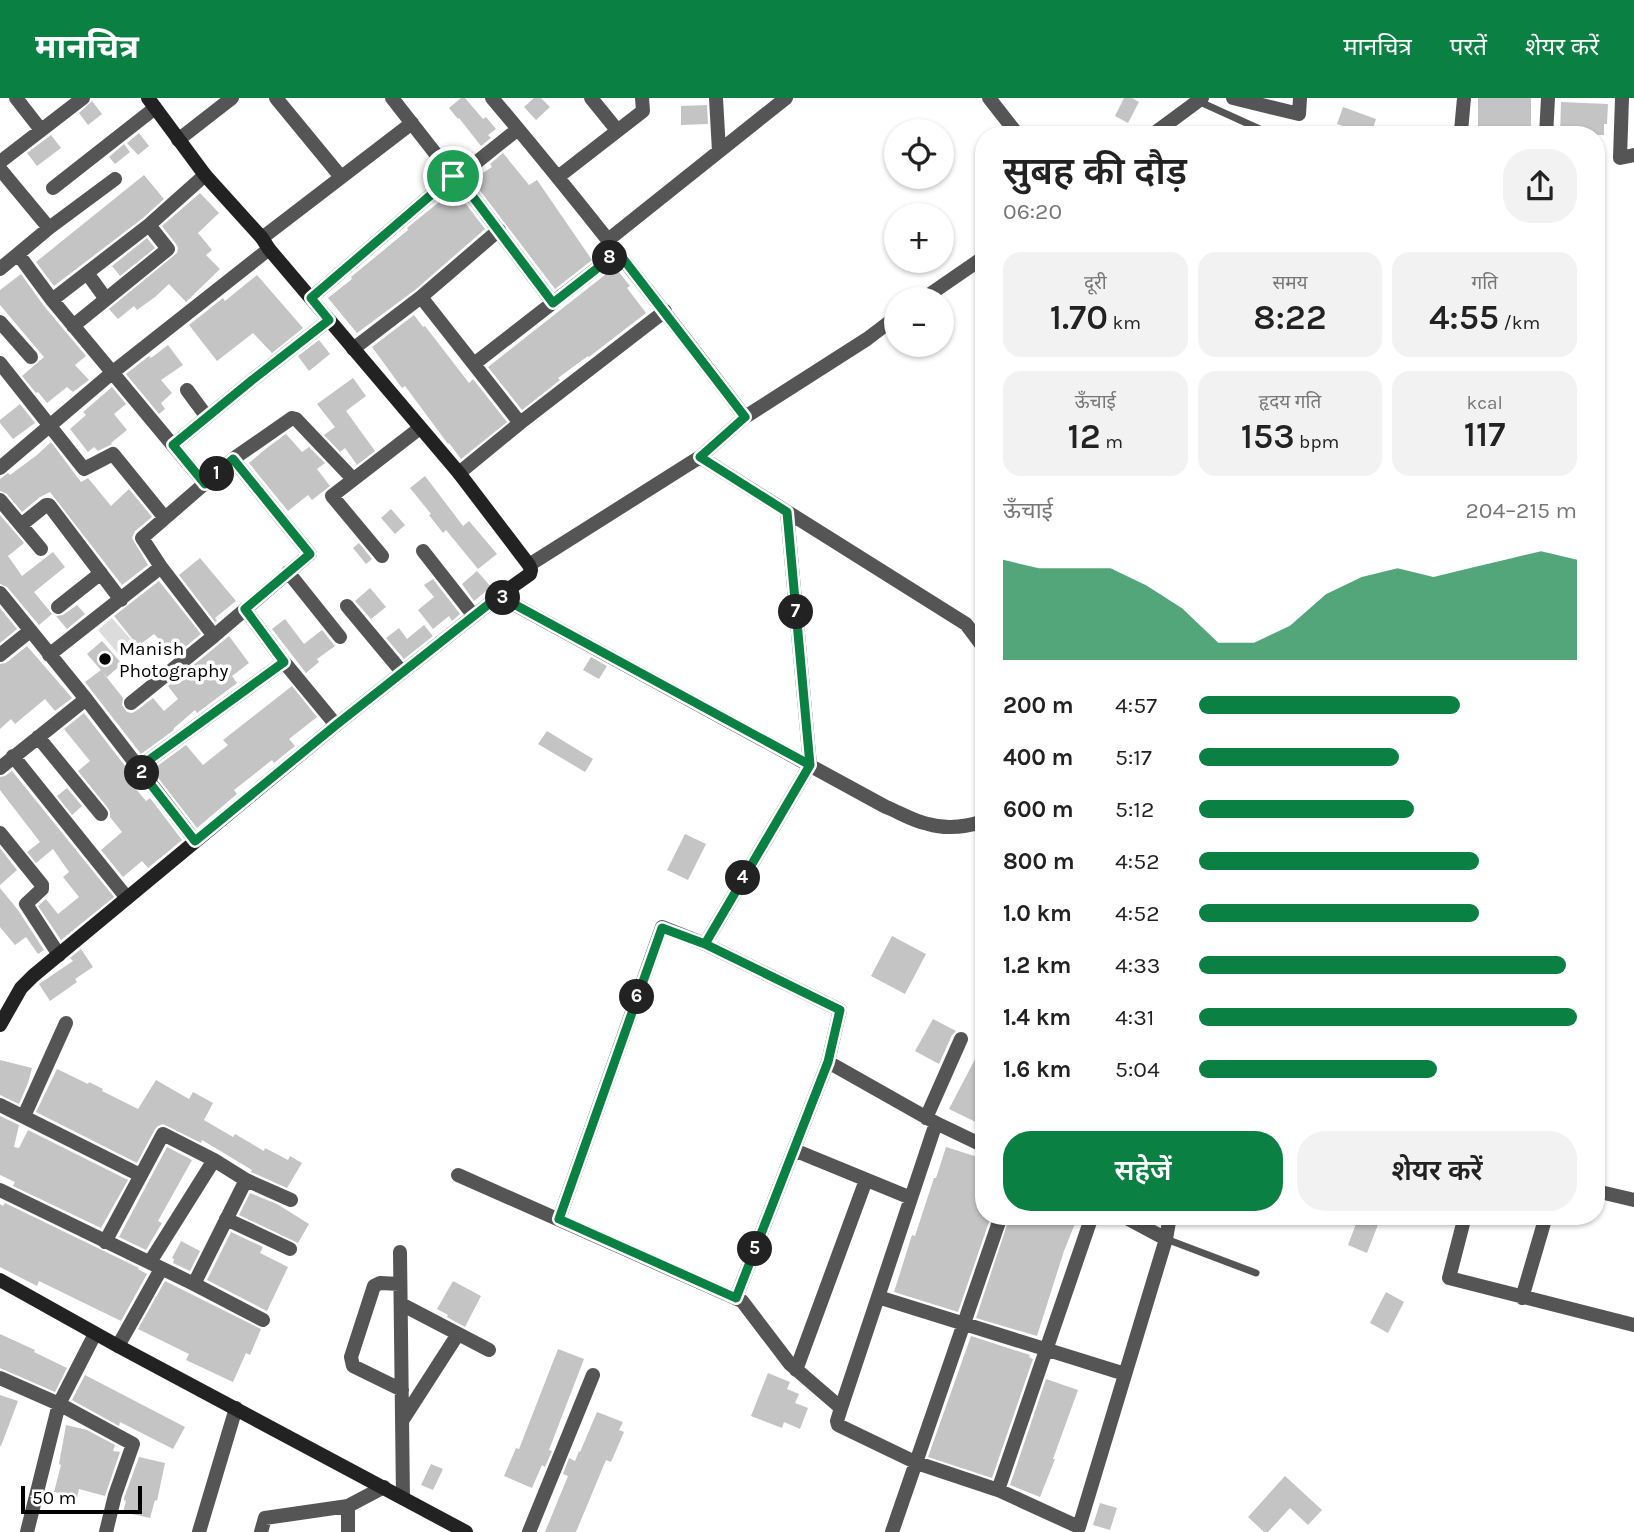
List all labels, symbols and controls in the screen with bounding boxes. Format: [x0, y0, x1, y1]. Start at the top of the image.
text: मानचित्र [35, 28, 139, 66]
text: मानचित्र [1343, 33, 1412, 61]
text: परतें [1450, 33, 1487, 61]
text: शेयर करें [1525, 33, 1599, 61]
map controls [884, 119, 954, 357]
button: locate [884, 119, 954, 189]
pin [423, 146, 483, 206]
text: सुबह की दौड़ [1003, 149, 1187, 194]
button: share [1503, 149, 1577, 223]
icon: arrive [434, 157, 472, 195]
text: 06:20 [1003, 198, 1062, 225]
button: + [884, 203, 954, 273]
pin: 8 [592, 240, 628, 276]
text: 8 [603, 246, 616, 268]
text: दूरी [1084, 272, 1107, 294]
text: समय [1272, 272, 1308, 294]
text: गति [1471, 272, 1498, 294]
button: − [884, 287, 954, 357]
text: 1.70 [1050, 297, 1108, 338]
text: 8:22 [1253, 297, 1327, 338]
text: 4:55 [1429, 297, 1499, 338]
text: km [1108, 312, 1141, 334]
text: /km [1499, 312, 1540, 334]
text: ऊँचाई [1075, 391, 1116, 413]
text: हृदय गति [1259, 391, 1321, 413]
text: kcal [1467, 392, 1503, 414]
text: 117 [1464, 414, 1505, 455]
text: 12 [1068, 416, 1101, 457]
text: 153 [1241, 416, 1295, 457]
text: m [1101, 431, 1123, 453]
text: bpm [1295, 431, 1339, 453]
pin: 1 [200, 456, 234, 492]
text: 1 [213, 462, 220, 484]
text: ऊँचाई [1003, 497, 1053, 524]
text: 204–215 m [1465, 497, 1577, 524]
pin: 3 [486, 580, 520, 616]
text: 3 [497, 586, 508, 608]
pin: 7 [778, 594, 814, 630]
text: 7 [791, 600, 800, 622]
place label: Manish Photography [119, 638, 229, 682]
marker: Manish Photography [97, 651, 113, 667]
text: 200 m [1003, 692, 1074, 719]
text: 4:57 [1115, 692, 1157, 719]
text: 400 m [1003, 744, 1073, 771]
text: 5:17 [1115, 744, 1152, 771]
pin: 2 [124, 756, 160, 790]
text: 2 [136, 761, 147, 783]
text: 600 m [1003, 796, 1074, 823]
text: 5:12 [1115, 796, 1154, 823]
text: 800 m [1003, 848, 1075, 875]
text: 4:52 [1115, 848, 1159, 875]
pin: 4 [726, 860, 760, 896]
text: 4 [737, 866, 748, 888]
text: 1.0 km [1003, 900, 1072, 927]
text: 4:52 [1115, 900, 1159, 927]
text: 1.2 km [1003, 952, 1071, 979]
text: 4:33 [1115, 952, 1160, 979]
pin: 6 [620, 979, 654, 1014]
text: 6 [631, 985, 642, 1007]
text: 1.4 km [1003, 1004, 1071, 1031]
text: 4:31 [1115, 1004, 1154, 1031]
text: 1.6 km [1003, 1056, 1071, 1083]
text: 5:04 [1115, 1056, 1160, 1083]
button: सहेजें [1003, 1131, 1283, 1211]
button: शेयर करें [1297, 1131, 1577, 1211]
pin: 5 [738, 1232, 772, 1266]
text: 5 [749, 1237, 760, 1259]
scale bar [21, 1483, 142, 1515]
text: 50 m [32, 1487, 76, 1509]

